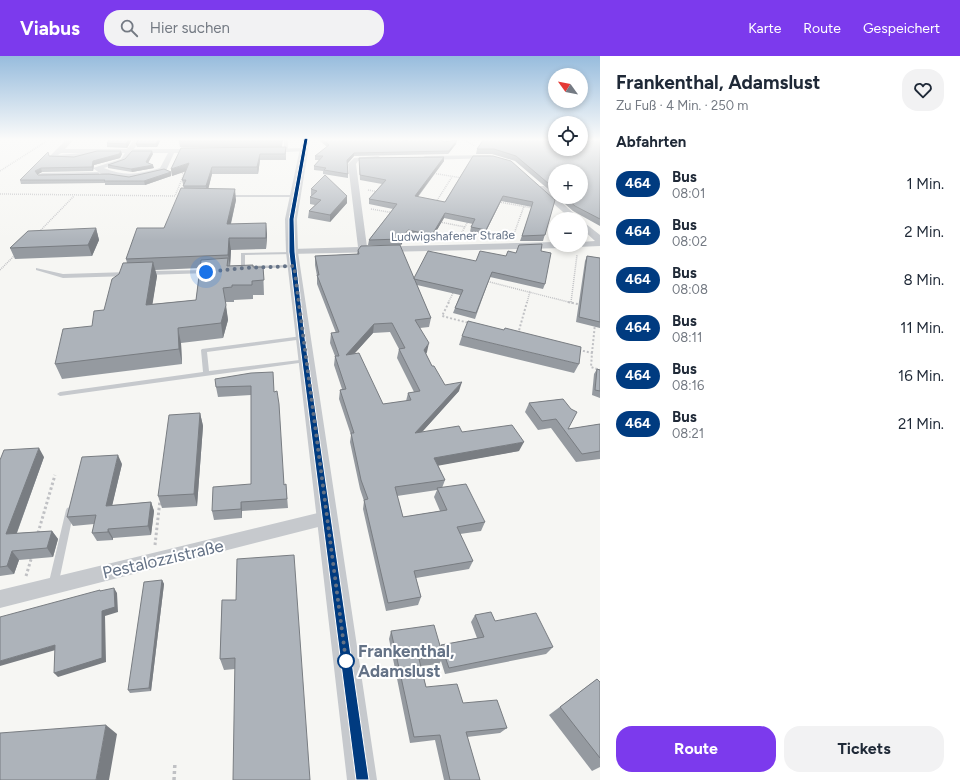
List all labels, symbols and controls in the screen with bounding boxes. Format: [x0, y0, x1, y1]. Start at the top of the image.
search box [104, 10, 384, 46]
text: Viabus [20, 17, 80, 40]
icon: search [118, 17, 140, 39]
text: Hier suchen [150, 19, 230, 37]
text: Karte [748, 20, 781, 37]
text: Route [803, 20, 841, 37]
text: Gespeichert [863, 20, 940, 37]
north arrow [548, 68, 588, 108]
map controls [548, 68, 588, 252]
button: heart [902, 69, 944, 111]
text: Frankenthal, Adamslust [616, 71, 820, 94]
text: Zu Fuß · 4 Min. · 250 m [616, 98, 748, 113]
button: locate [548, 116, 588, 156]
text: Abfahrten [616, 133, 686, 151]
button: + [548, 164, 588, 204]
text: Bus [672, 168, 697, 186]
text: 464 [625, 175, 651, 192]
text: 1 Min. [906, 175, 944, 193]
text: 08:01 [672, 186, 705, 201]
button: − [548, 212, 588, 252]
text: Bus [672, 216, 697, 234]
text: 464 [625, 223, 651, 240]
text: 2 Min. [904, 223, 944, 241]
street label: Ludwigshafener Straße [391, 228, 516, 244]
text: 08:02 [672, 234, 707, 249]
your location [196, 262, 216, 282]
text: Bus [672, 264, 697, 282]
text: 464 [625, 271, 651, 288]
text: 8 Min. [903, 271, 944, 289]
text: 08:08 [672, 282, 708, 297]
text: Bus [672, 312, 697, 330]
text: 464 [625, 319, 651, 336]
text: 11 Min. [900, 319, 944, 337]
text: 08:11 [672, 330, 702, 345]
text: Bus [672, 360, 697, 378]
text: 464 [625, 367, 651, 384]
text: 16 Min. [898, 367, 944, 385]
text: 08:16 [672, 378, 704, 393]
text: Bus [672, 408, 697, 426]
text: 464 [625, 415, 651, 432]
text: 21 Min. [898, 415, 944, 433]
text: 08:21 [672, 426, 704, 441]
street label: Pestalozzistraße [100, 535, 226, 583]
place label: Frankenthal, Adamslust [358, 641, 454, 681]
marker: Frankenthal, Adamslust [337, 652, 355, 670]
button: Route [616, 726, 776, 772]
button: Tickets [784, 726, 944, 772]

